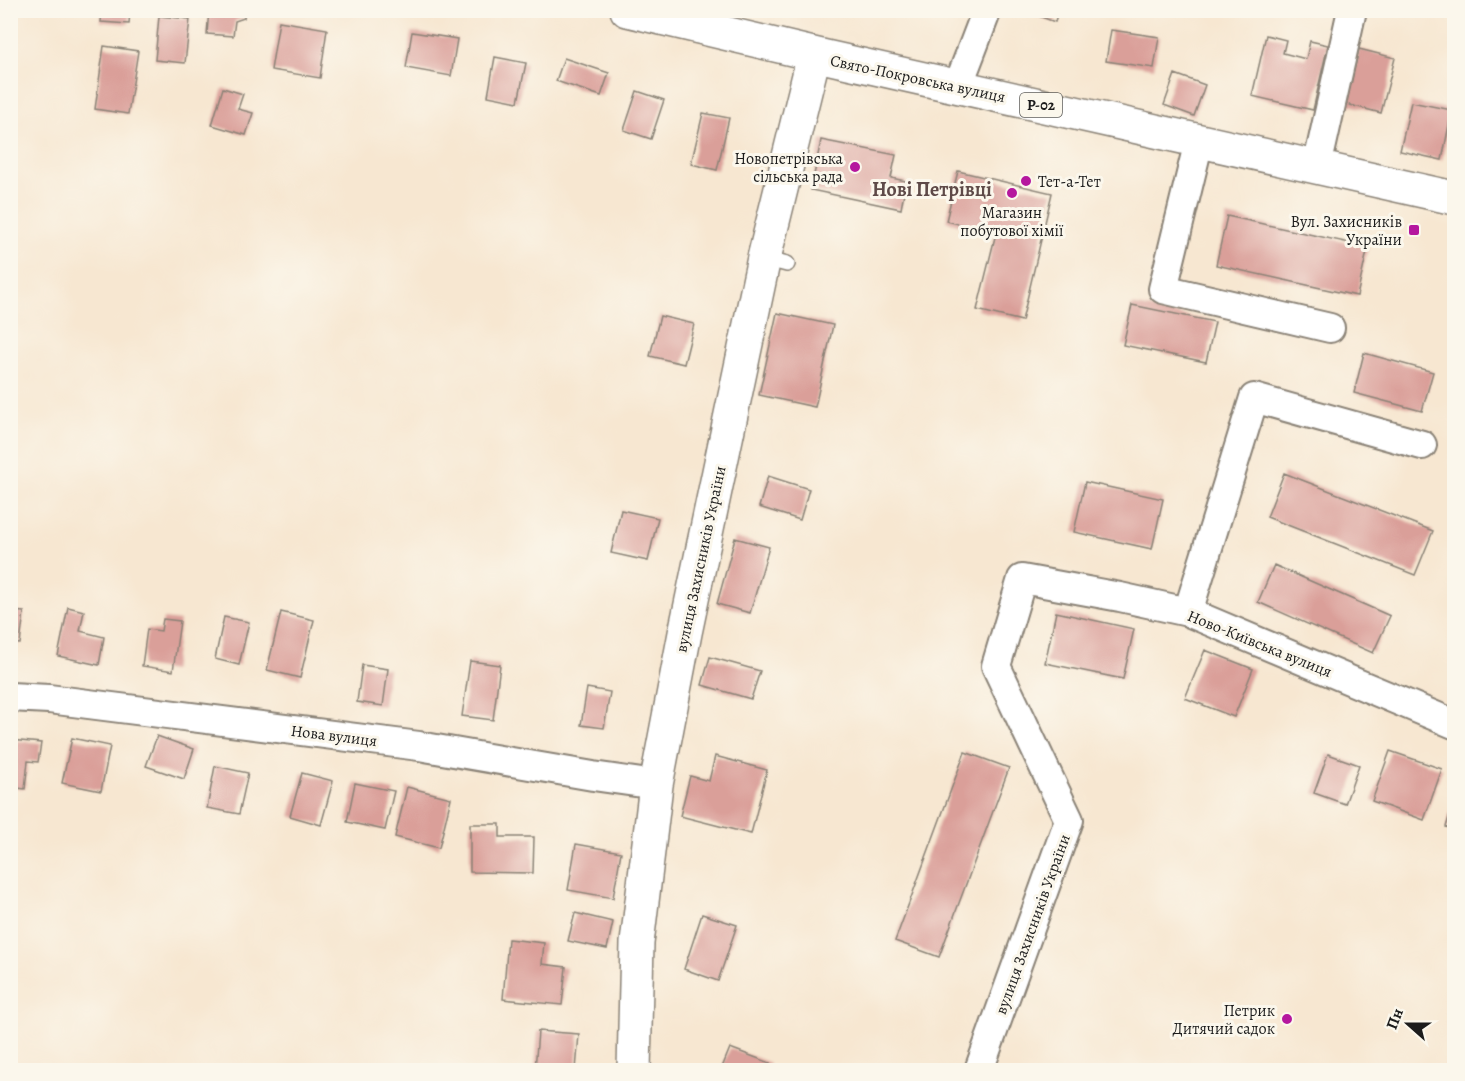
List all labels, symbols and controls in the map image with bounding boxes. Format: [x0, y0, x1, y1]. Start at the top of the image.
street label: Свято-Покровська вулиця [828, 50, 1008, 108]
road number: Р-02 [1020, 93, 1062, 117]
place label: Новопетрівська сільська рада [734, 148, 844, 188]
marker: Новопетрівська сільська рада [848, 160, 862, 174]
place label: Тет-а-Тет [1038, 171, 1101, 193]
marker: Тет-а-Тет [1019, 174, 1033, 188]
district label: Нові Петрівці [872, 176, 992, 203]
marker: Магазин побутової хімії [1005, 186, 1019, 200]
place label: Магазин побутової хімії [960, 202, 1064, 242]
place label: Вул. Захисників України [1291, 211, 1402, 251]
marker: Вул. Захисників України [1407, 223, 1421, 237]
street label: вулиця Захисників України [670, 464, 732, 654]
street label: Ново-Київська вулиця [1184, 605, 1335, 683]
street label: Нова вулиця [289, 720, 379, 752]
street label: вулиця Захисників України [990, 831, 1076, 1017]
north arrow [1378, 994, 1438, 1054]
place label: Петрик Дитячий садок [1173, 1000, 1275, 1040]
text: Пн [1381, 1005, 1409, 1033]
marker: Петрик Дитячий садок [1280, 1012, 1294, 1026]

